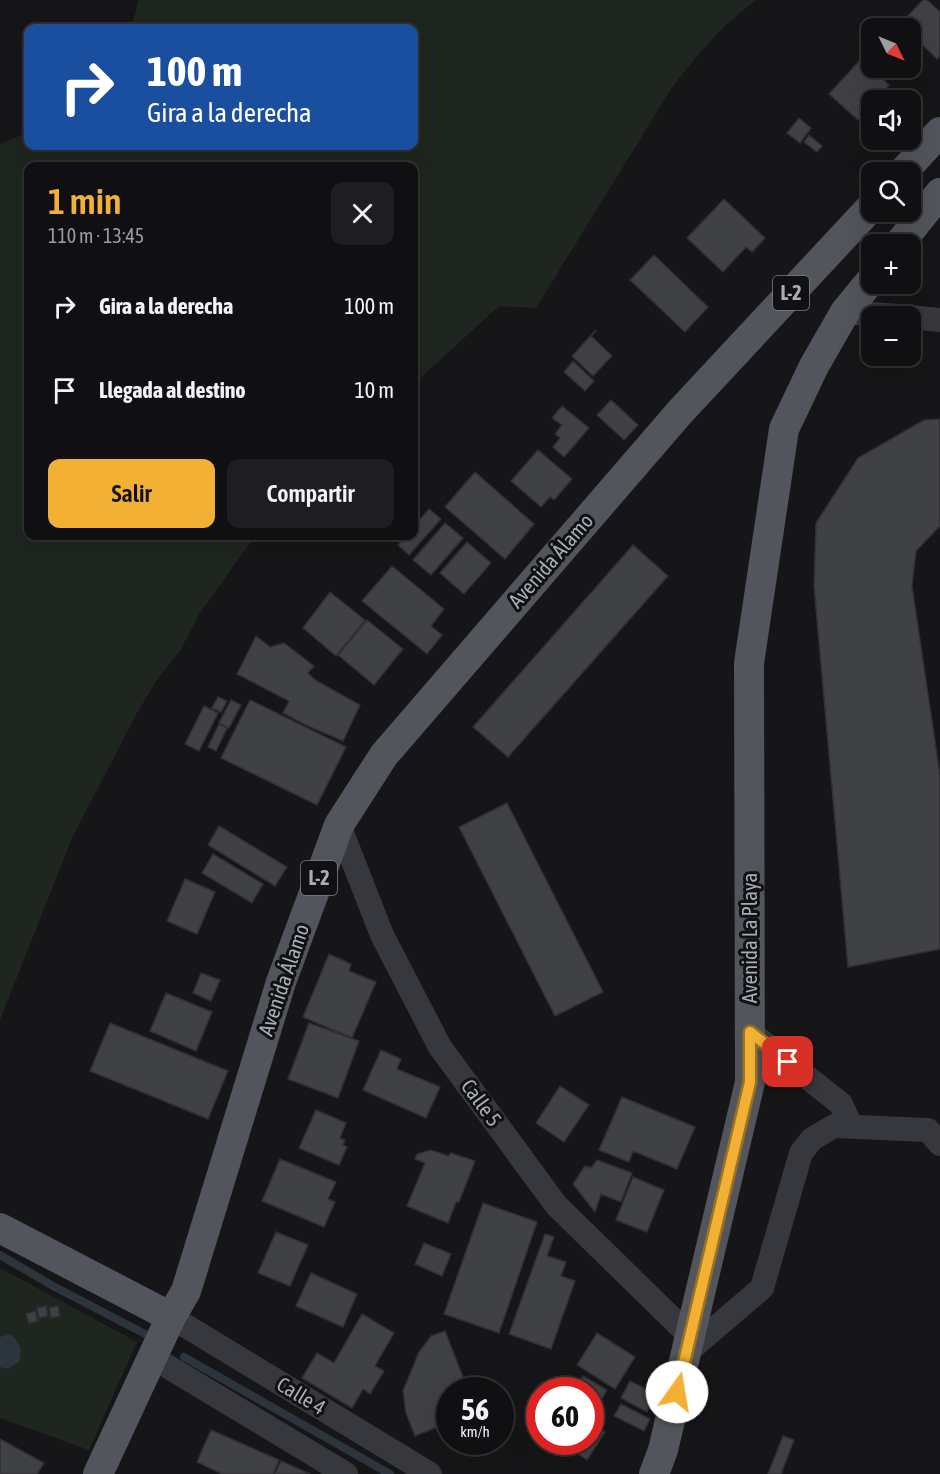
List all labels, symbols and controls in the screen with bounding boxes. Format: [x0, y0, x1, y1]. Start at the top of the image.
north arrow [861, 18, 921, 78]
map controls [861, 18, 921, 366]
text: 100 m [147, 47, 242, 95]
icon: right [48, 48, 126, 126]
button: sound [861, 90, 921, 150]
text: Gira a la derecha [147, 97, 312, 128]
button: search [861, 162, 921, 222]
text: 1 min [48, 180, 122, 222]
button: close [331, 182, 394, 245]
text: 110 m · 13:45 [48, 224, 144, 247]
button: + [861, 234, 921, 294]
road number: L-2 [773, 276, 809, 310]
icon: right [48, 290, 81, 323]
text: Gira a la derecha [99, 293, 233, 319]
text: 100 m [344, 293, 394, 319]
button: − [861, 306, 921, 366]
icon: arrive [48, 374, 81, 407]
text: Llegada al destino [99, 377, 246, 403]
text: 10 m [354, 377, 394, 403]
button: Salir [48, 459, 215, 528]
button: Compartir [227, 459, 394, 528]
street label: Avenida Álamo [503, 509, 598, 612]
road number: L-2 [301, 861, 337, 895]
street label: Avenida La Playa [737, 873, 761, 1003]
street label: Avenida Álamo [253, 921, 313, 1039]
pin [762, 1036, 813, 1087]
icon: arrive [771, 1045, 804, 1078]
street label: Calle 5 [457, 1074, 507, 1131]
position arrow [645, 1360, 709, 1424]
street label: Calle 4 [273, 1371, 330, 1419]
speed limit sign: 60 [526, 1377, 604, 1455]
text: 56 [461, 1392, 489, 1426]
text: km/h [460, 1423, 490, 1440]

